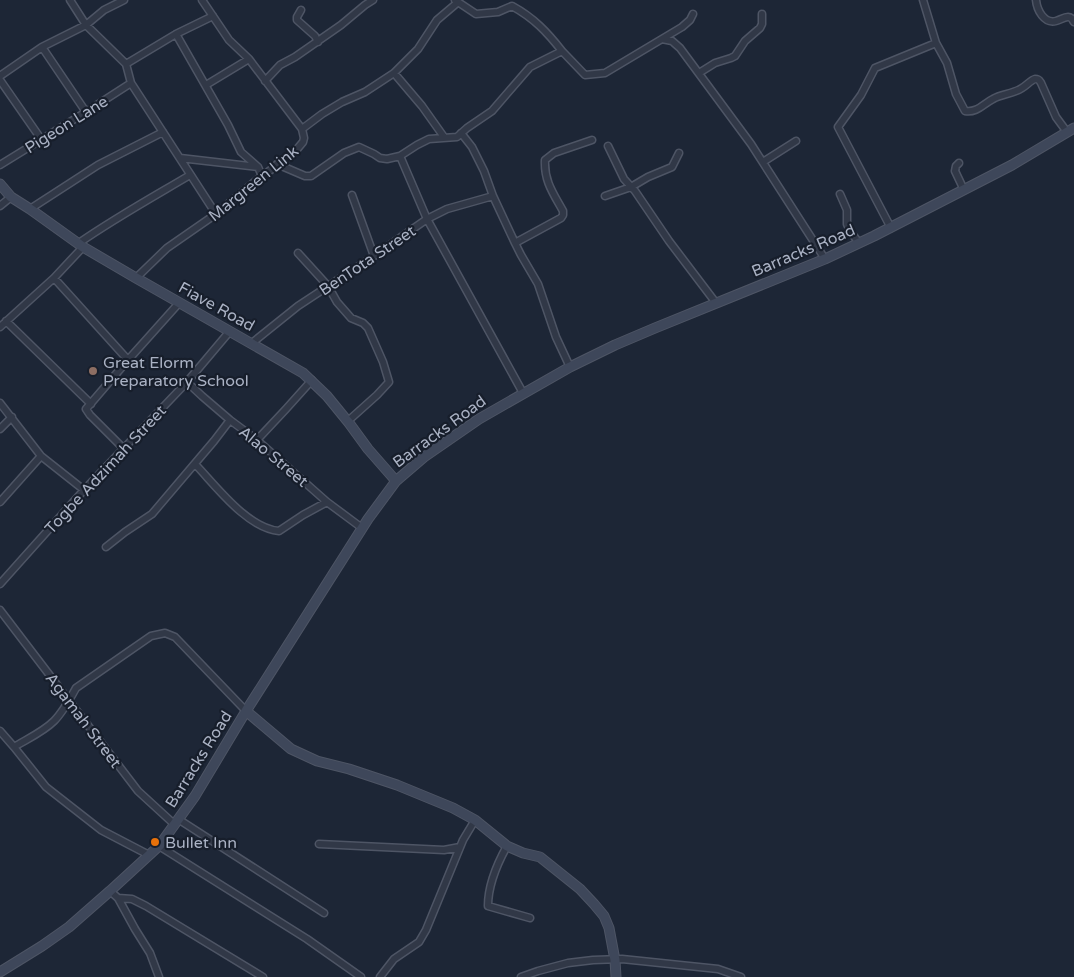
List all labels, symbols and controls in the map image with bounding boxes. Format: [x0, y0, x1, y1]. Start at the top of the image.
street label: Pigeon Lane [21, 91, 112, 158]
street label: Margreen Link [205, 141, 303, 226]
street label: Barracks Road [749, 220, 858, 282]
street label: BenTota Street [315, 221, 420, 300]
street label: Fiave Road [175, 278, 258, 336]
place label: Great Elorm Preparatory School [103, 353, 249, 391]
marker: Great Elorm Preparatory School [87, 365, 99, 377]
street label: Barracks Road [389, 391, 490, 472]
street label: Togbe Adzimah Street [41, 401, 171, 538]
street label: Alao Street [235, 422, 312, 492]
street label: Agamah Street [41, 669, 126, 772]
street label: Barracks Road [161, 707, 237, 812]
place label: Bullet Inn [165, 833, 237, 853]
marker: Bullet Inn [149, 836, 161, 848]

